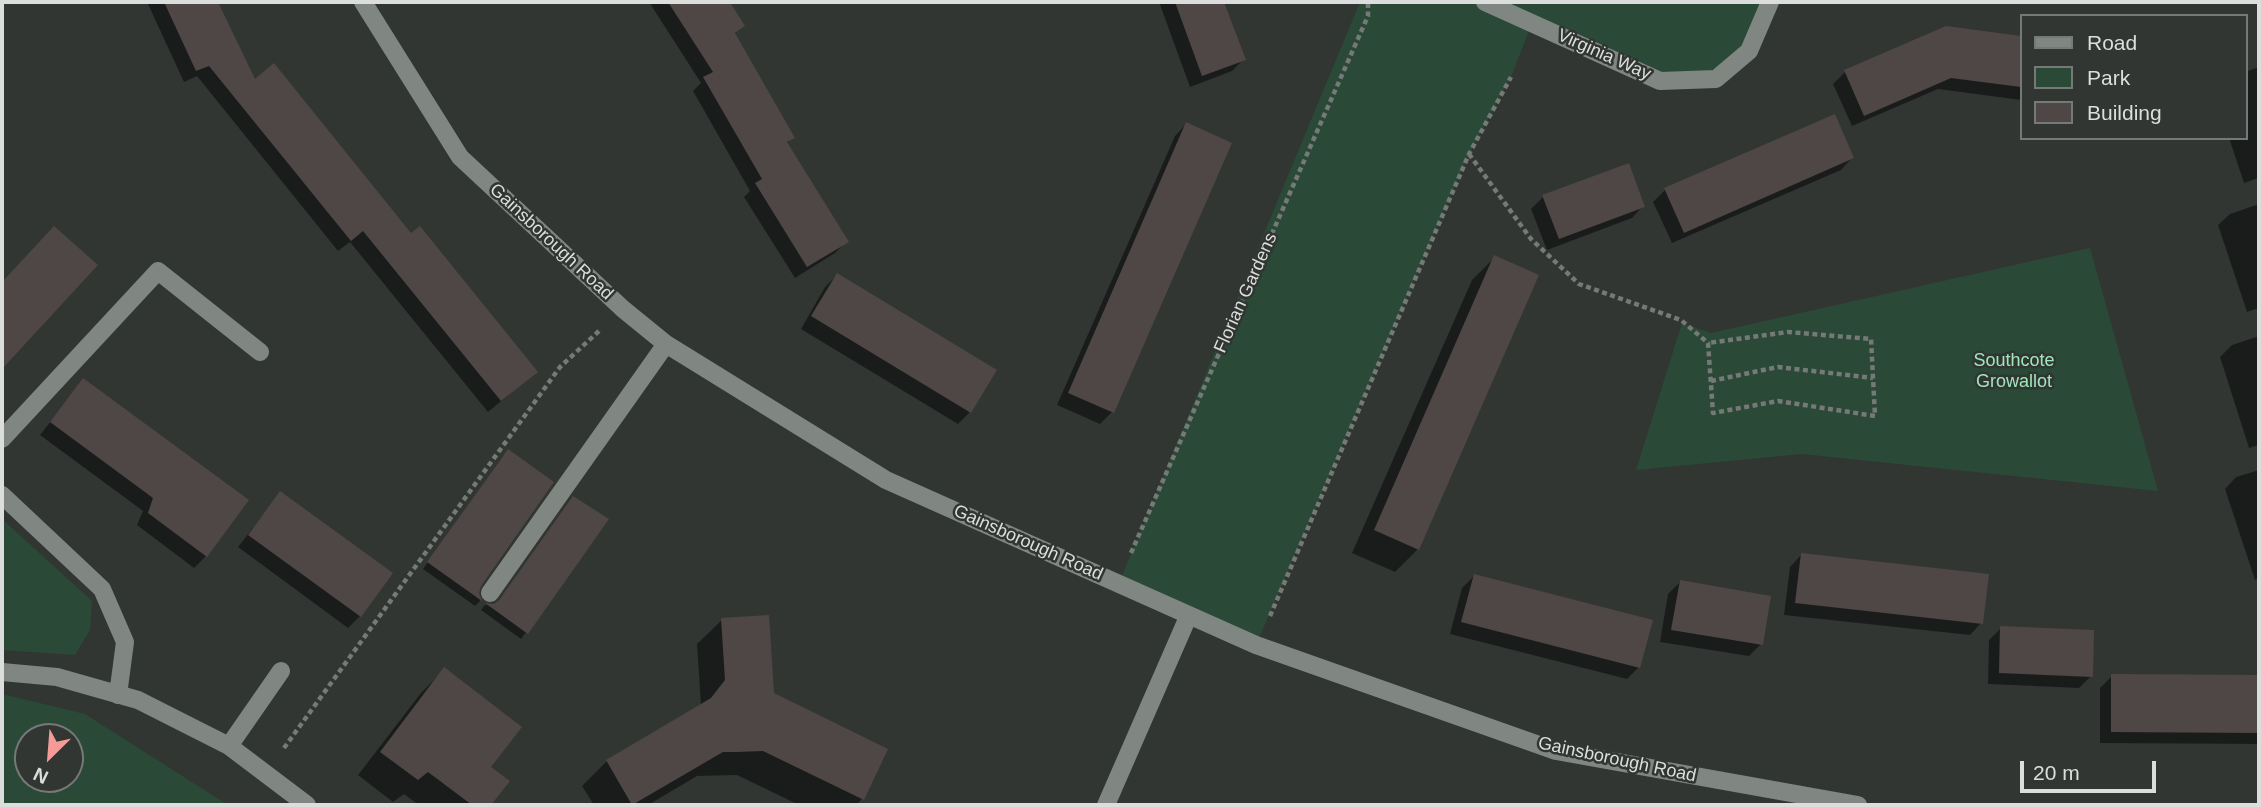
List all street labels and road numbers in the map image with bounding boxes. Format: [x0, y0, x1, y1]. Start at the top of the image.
street label: Virginia Way [1554, 25, 1654, 85]
street label: Gainsborough Road [485, 179, 617, 305]
street label: Florian Gardens [1210, 230, 1282, 356]
street label: Gainsborough Road [950, 500, 1106, 586]
street label: Gainsborough Road [1536, 733, 1698, 787]

